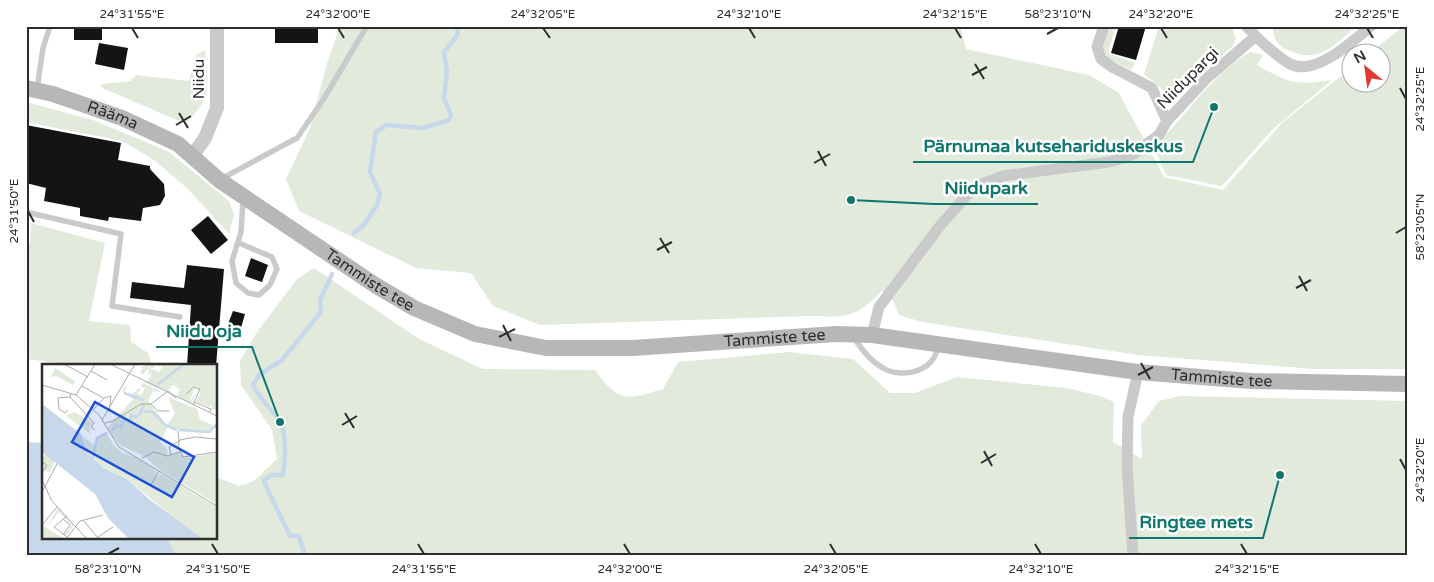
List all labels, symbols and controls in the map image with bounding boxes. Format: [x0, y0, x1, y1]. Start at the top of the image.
text: 24°31'55"E [99, 7, 165, 21]
text: 24°32'00"E [305, 7, 371, 21]
text: 24°32'05"E [510, 7, 576, 21]
text: 24°32'10"E [716, 7, 782, 21]
text: 24°32'15"E [922, 7, 988, 21]
text: 58°23'10"N [1025, 7, 1092, 21]
text: 24°32'20"E [1128, 7, 1194, 21]
text: 24°32'25"E [1334, 7, 1400, 21]
north arrow [1342, 42, 1392, 92]
street label: Niidupargi [1153, 43, 1223, 113]
text: N [1351, 47, 1369, 67]
street label: Niidu [189, 59, 209, 99]
text: 24°32'25"E [1413, 66, 1427, 132]
street label: Rääma [84, 97, 141, 134]
callout: Pärnumaa kutsehariduskeskus [913, 129, 1193, 162]
text: Pärnumaa kutsehariduskeskus [923, 135, 1183, 157]
callout: Niidupark [934, 171, 1038, 204]
text: Niidupark [944, 177, 1028, 199]
text: 24°31'50"E [7, 178, 21, 244]
text: 58°23'05"N [1413, 194, 1427, 261]
street label: Tammiste tee [321, 244, 418, 316]
callout: Niidu oja [156, 314, 252, 347]
text: Niidu oja [166, 320, 242, 342]
street label: Tammiste tee [723, 325, 826, 352]
inset map [42, 364, 218, 540]
street label: Tammiste tee [1170, 365, 1273, 391]
text: 24°32'20"E [1413, 437, 1427, 503]
callout: Ringtee mets [1129, 505, 1263, 538]
text: Ringtee mets [1139, 511, 1253, 533]
text: 58°23'10"N [75, 562, 142, 576]
text: 24°31'50"E [185, 562, 251, 576]
text: 24°31'55"E [391, 562, 457, 576]
text: 24°32'00"E [597, 562, 663, 576]
text: 24°32'05"E [803, 562, 869, 576]
text: 24°32'10"E [1008, 562, 1074, 576]
text: 24°32'15"E [1214, 562, 1280, 576]

